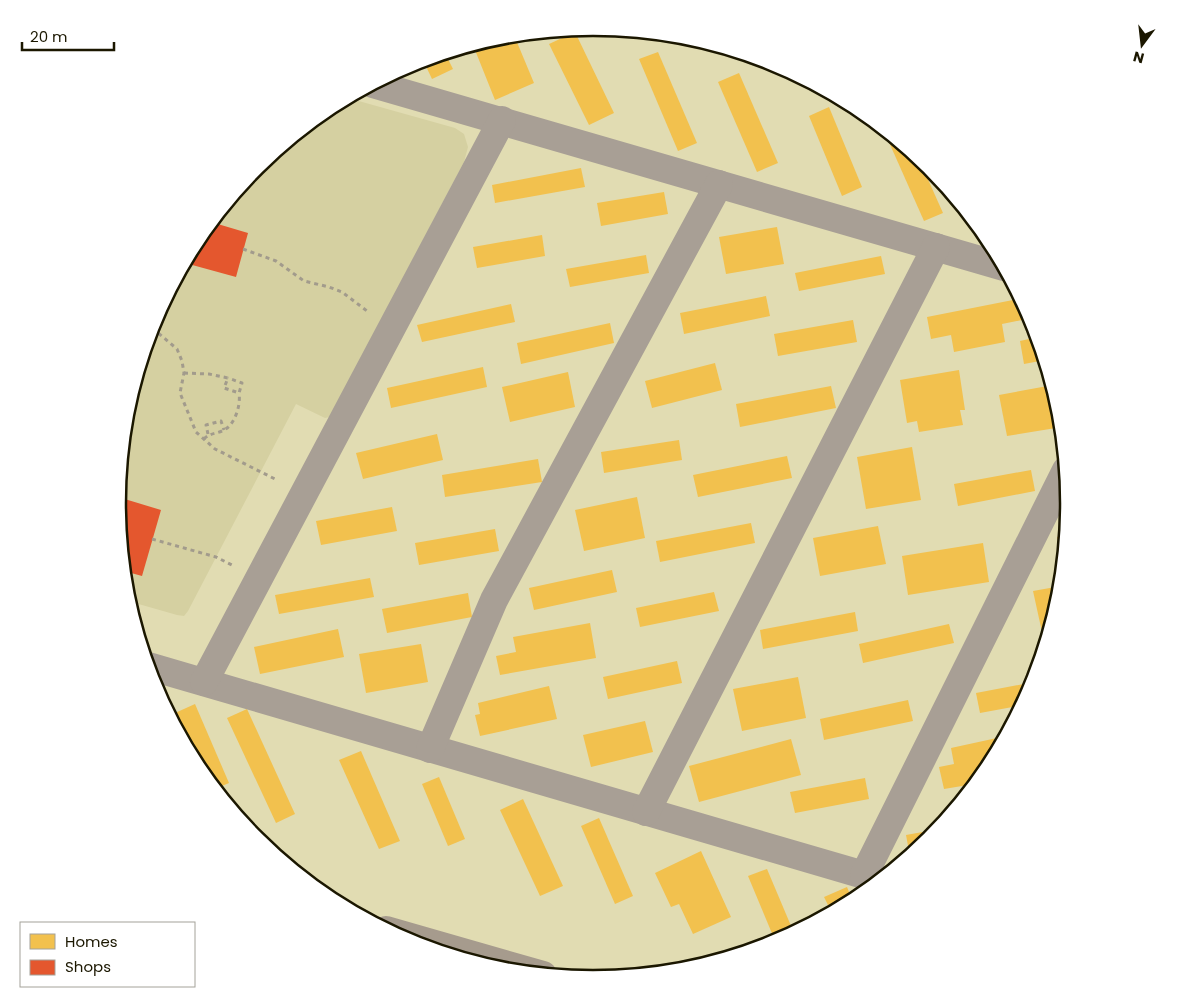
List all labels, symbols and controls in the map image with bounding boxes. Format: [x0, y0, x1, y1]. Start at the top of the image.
scale bar [22, 20, 115, 52]
north arrow [1117, 20, 1167, 70]
text: 20 m [30, 26, 68, 47]
text: N [1131, 47, 1146, 69]
legend [20, 922, 195, 987]
text: Homes [65, 931, 118, 952]
text: Shops [65, 956, 111, 977]

